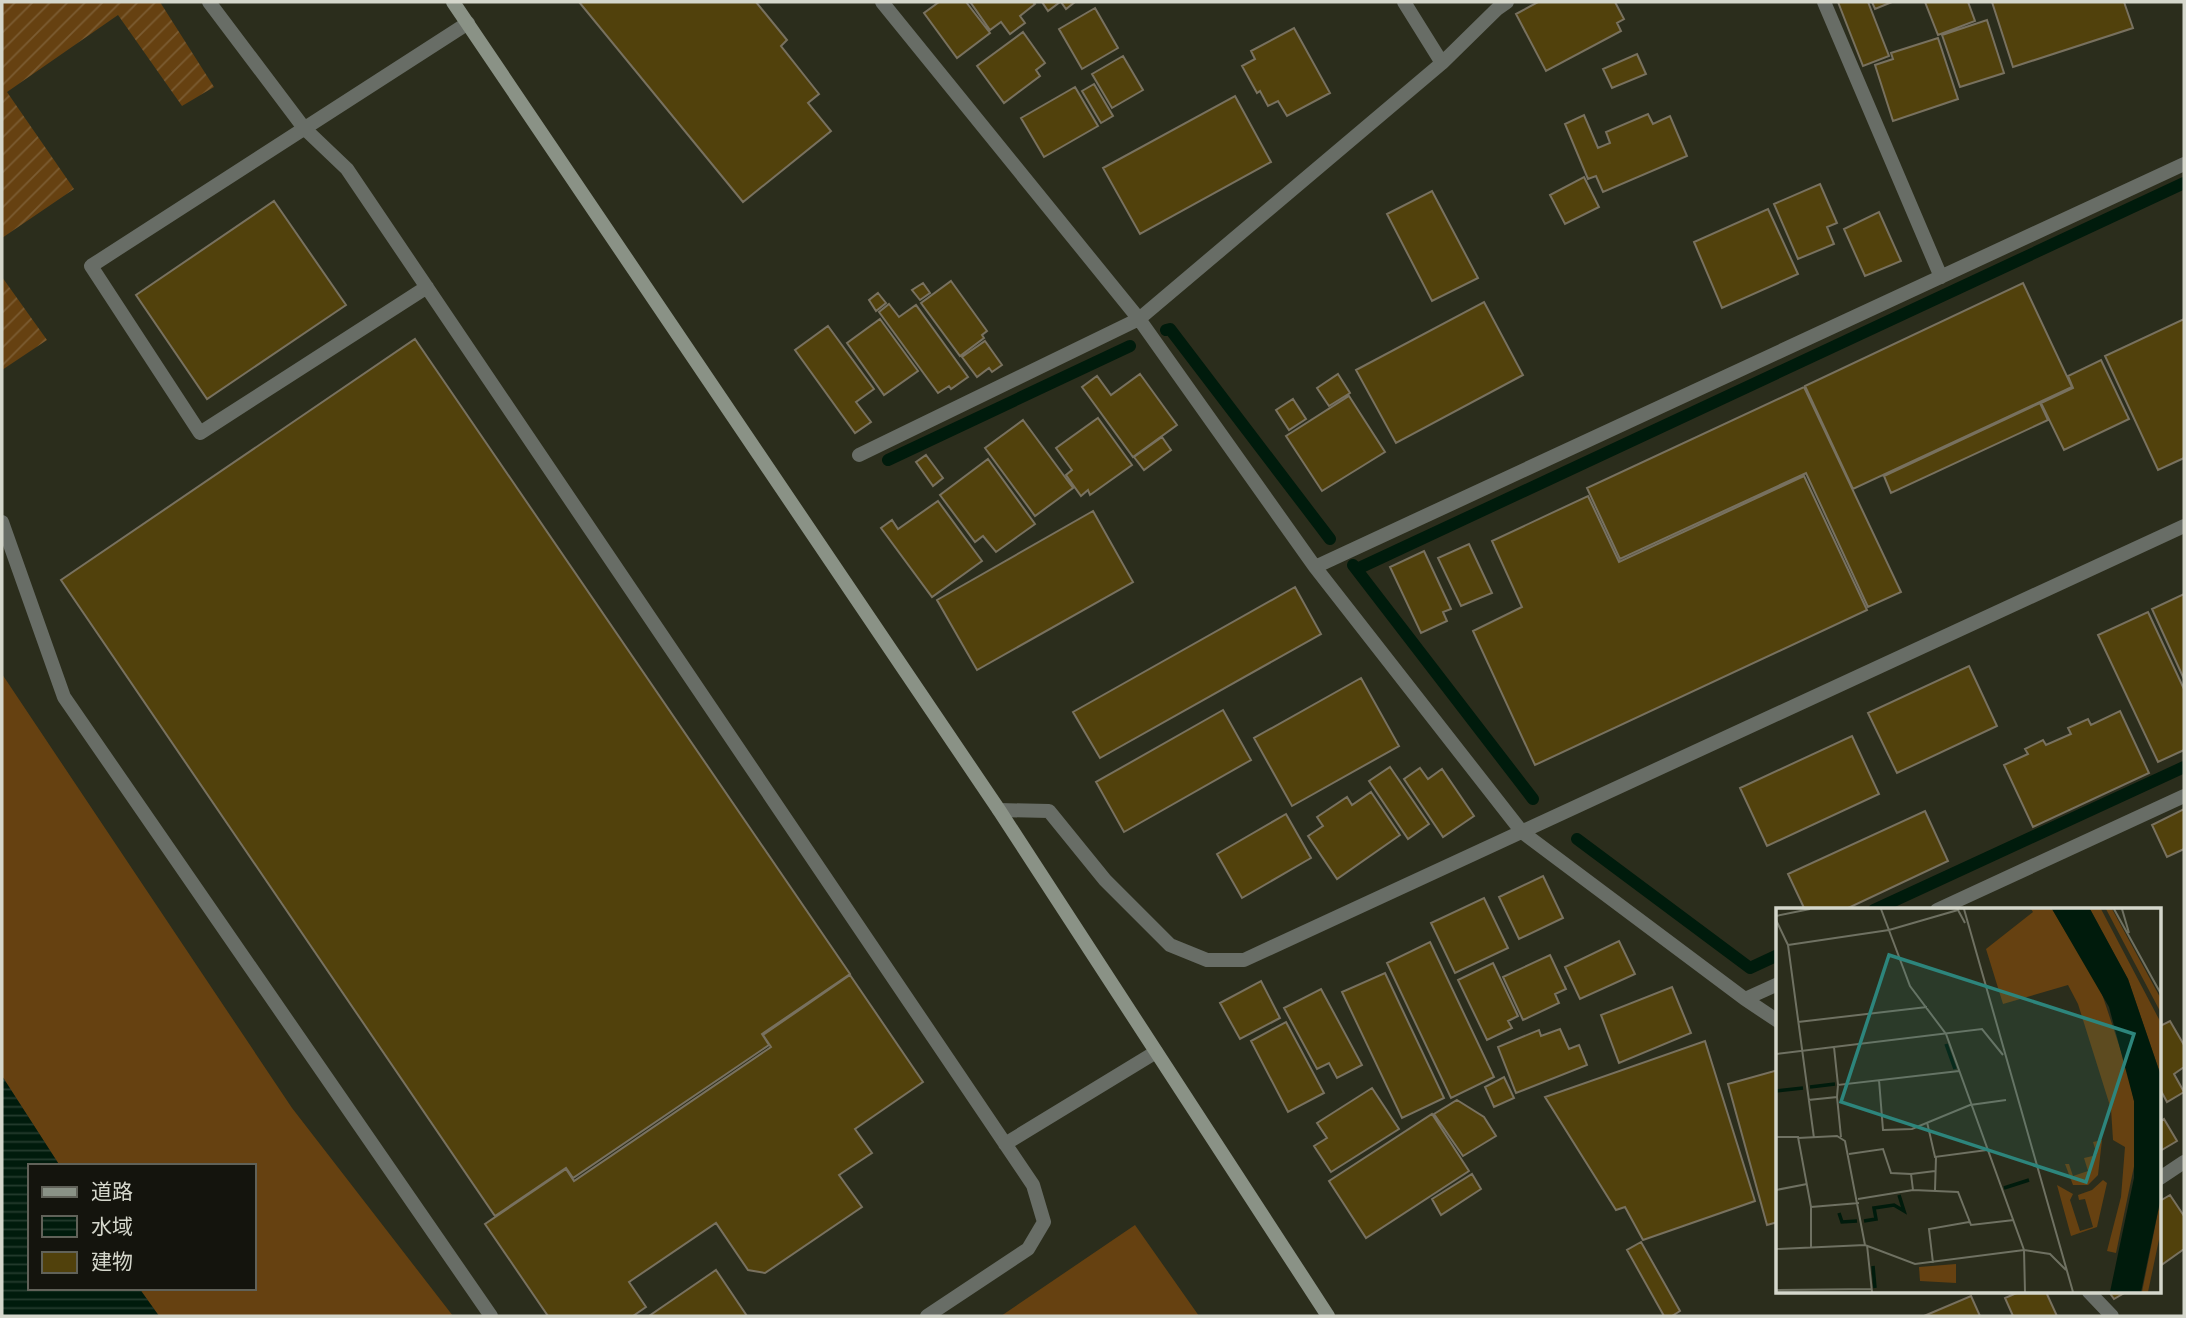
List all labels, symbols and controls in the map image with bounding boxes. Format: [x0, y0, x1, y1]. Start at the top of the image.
inset map [1776, 908, 2162, 1294]
legend [28, 1164, 256, 1290]
text: 道路 [91, 1177, 133, 1205]
text: 水域 [91, 1212, 133, 1240]
text: 建物 [91, 1247, 133, 1275]

